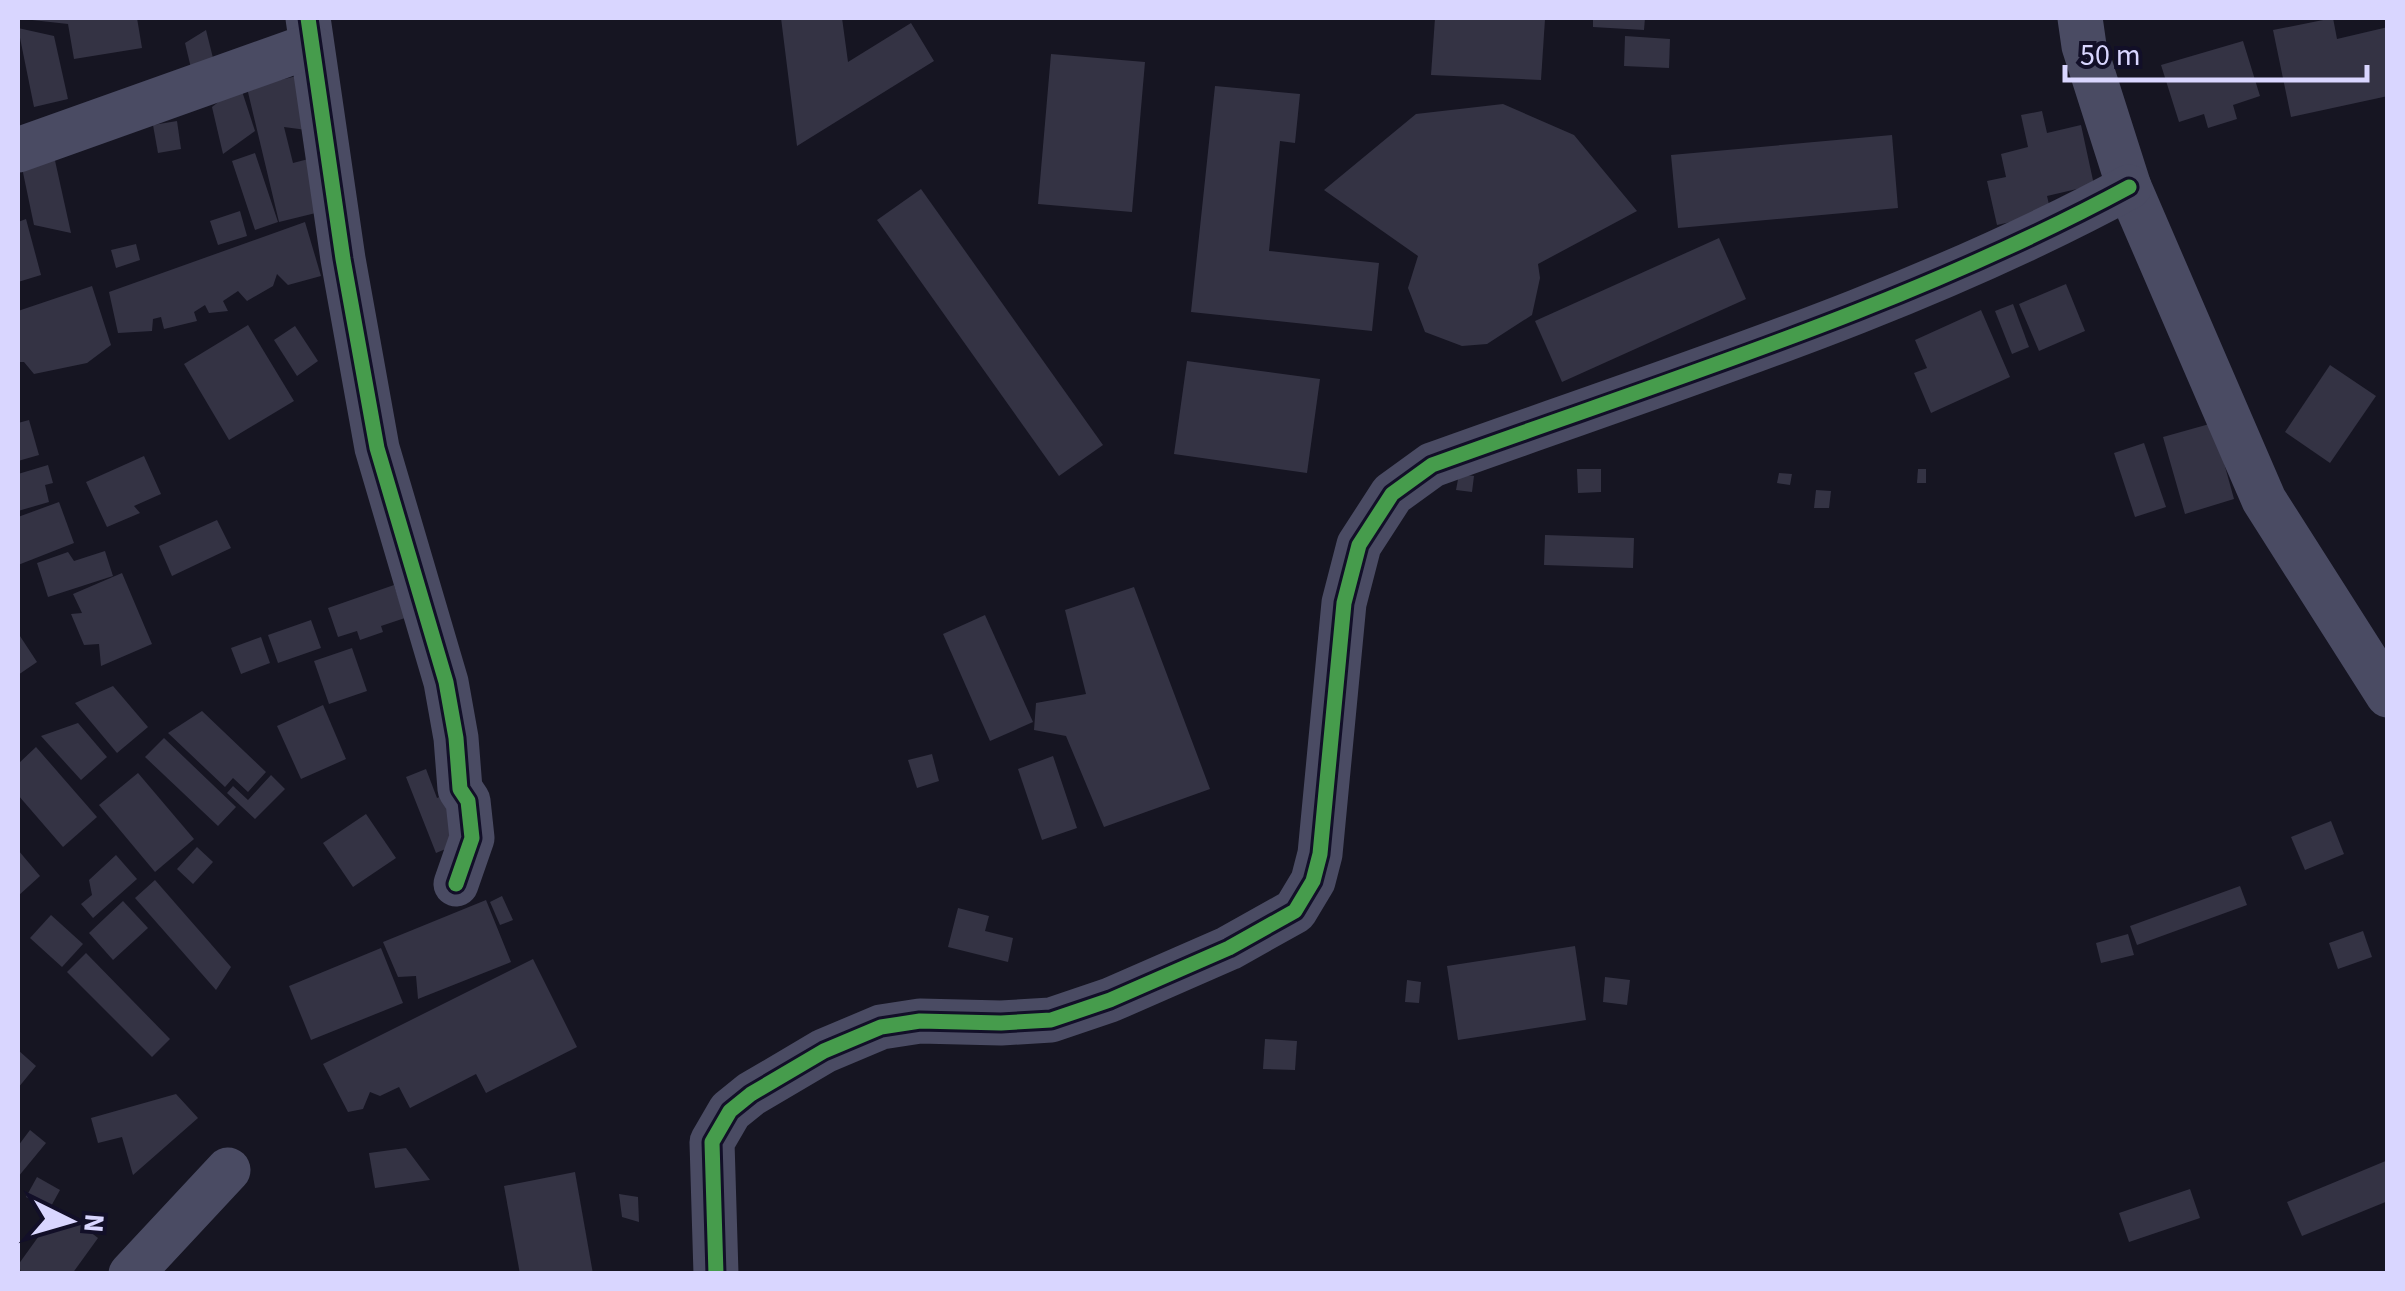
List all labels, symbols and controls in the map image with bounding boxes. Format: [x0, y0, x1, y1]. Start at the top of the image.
scale bar [2065, 20, 2368, 82]
text: 50 m [2080, 34, 2141, 77]
north arrow [20, 1171, 120, 1271]
text: N [73, 1212, 115, 1234]

